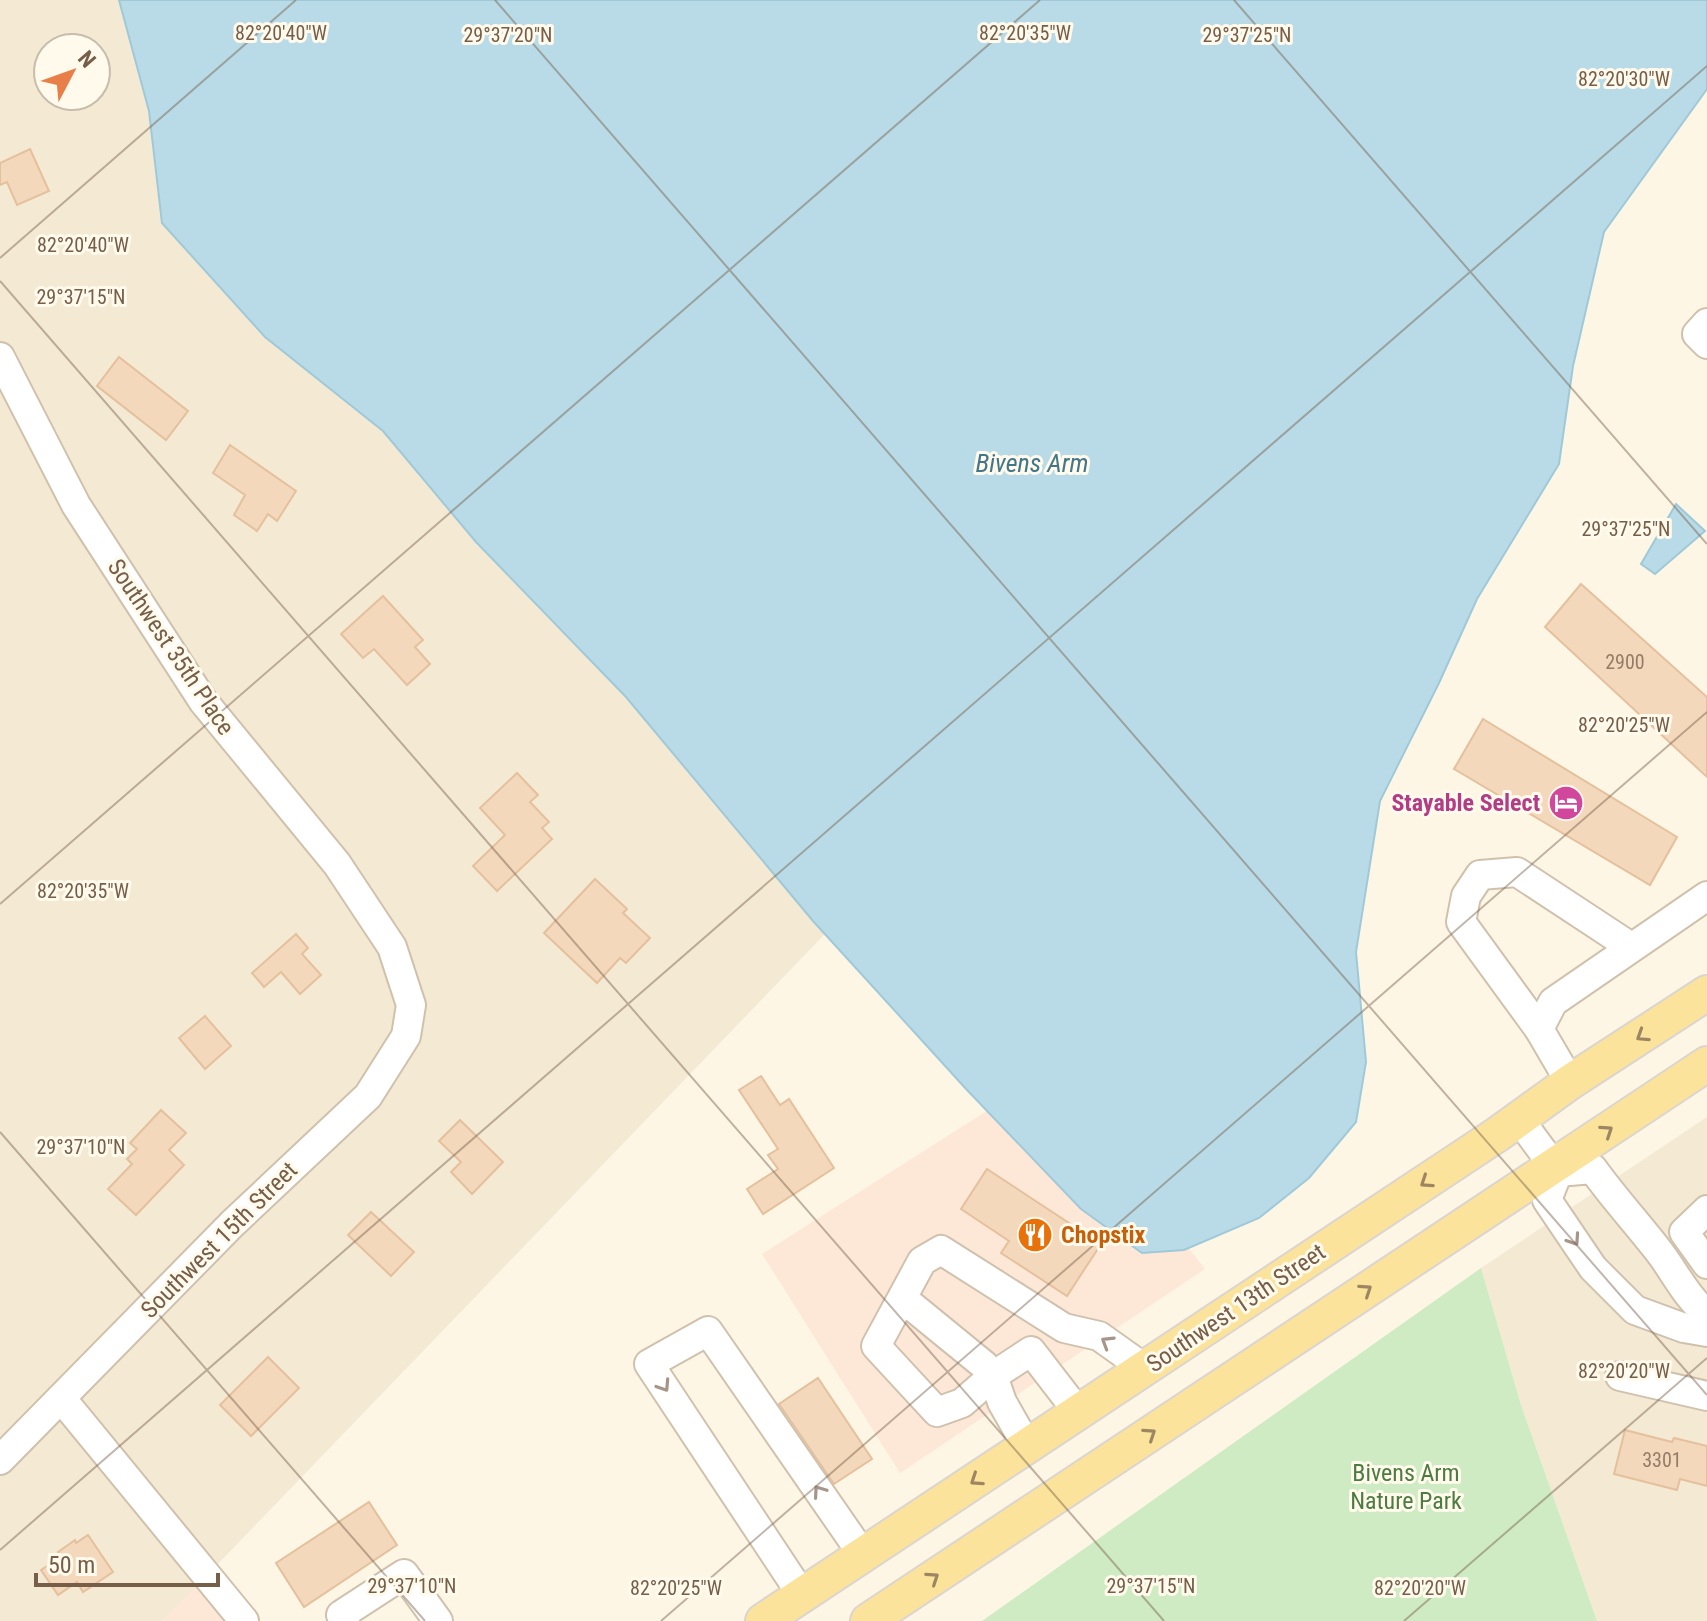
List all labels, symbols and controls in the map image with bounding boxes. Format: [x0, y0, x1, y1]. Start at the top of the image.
text: 82°20'40"W [235, 21, 327, 45]
text: 82°20'35"W [979, 21, 1071, 45]
text: 29°37'20"N [463, 23, 553, 47]
text: 29°37'25"N [1202, 23, 1292, 47]
north arrow [32, 32, 112, 112]
text: N [73, 46, 101, 72]
text: 82°20'30"W [1578, 67, 1670, 91]
text: 82°20'40"W [37, 233, 129, 257]
text: 29°37'15"N [36, 285, 126, 309]
water label: Bivens Arm [976, 448, 1088, 478]
text: 29°37'25"N [1581, 517, 1671, 541]
street label: Southwest 35th Place [102, 554, 240, 740]
house number: 2900 [1605, 650, 1645, 674]
text: 82°20'25"W [1578, 713, 1670, 737]
hotel icon: Stayable Select [1547, 784, 1585, 822]
place label: Stayable Select [1391, 789, 1540, 817]
text: 82°20'35"W [37, 879, 129, 903]
one-way arrow [1636, 1026, 1650, 1041]
one-way arrow [1598, 1126, 1612, 1141]
text: 29°37'10"N [36, 1135, 126, 1159]
street label: Southwest 15th Street [135, 1156, 303, 1324]
one-way arrow [1421, 1172, 1435, 1187]
restaurant icon: Chopstix [1016, 1216, 1054, 1254]
place label: Chopstix [1061, 1221, 1146, 1249]
one-way arrow [1564, 1231, 1579, 1246]
street label: Southwest 13th Street [1141, 1238, 1331, 1378]
one-way arrow [1358, 1285, 1372, 1300]
one-way arrow [1101, 1337, 1115, 1352]
text: 82°20'20"W [1578, 1359, 1670, 1383]
one-way arrow [654, 1377, 669, 1391]
one-way arrow [1141, 1429, 1156, 1444]
house number: 3301 [1642, 1448, 1682, 1472]
park label: Bivens Arm Nature Park [1350, 1459, 1462, 1515]
one-way arrow [971, 1470, 985, 1485]
one-way arrow [814, 1485, 829, 1499]
scale bar [36, 1537, 218, 1587]
text: 50 m [48, 1551, 95, 1579]
one-way arrow [925, 1573, 939, 1588]
text: 29°37'10"N [367, 1574, 457, 1598]
text: 29°37'15"N [1106, 1574, 1196, 1598]
text: 82°20'25"W [630, 1576, 722, 1600]
text: 82°20'20"W [1374, 1576, 1466, 1600]

